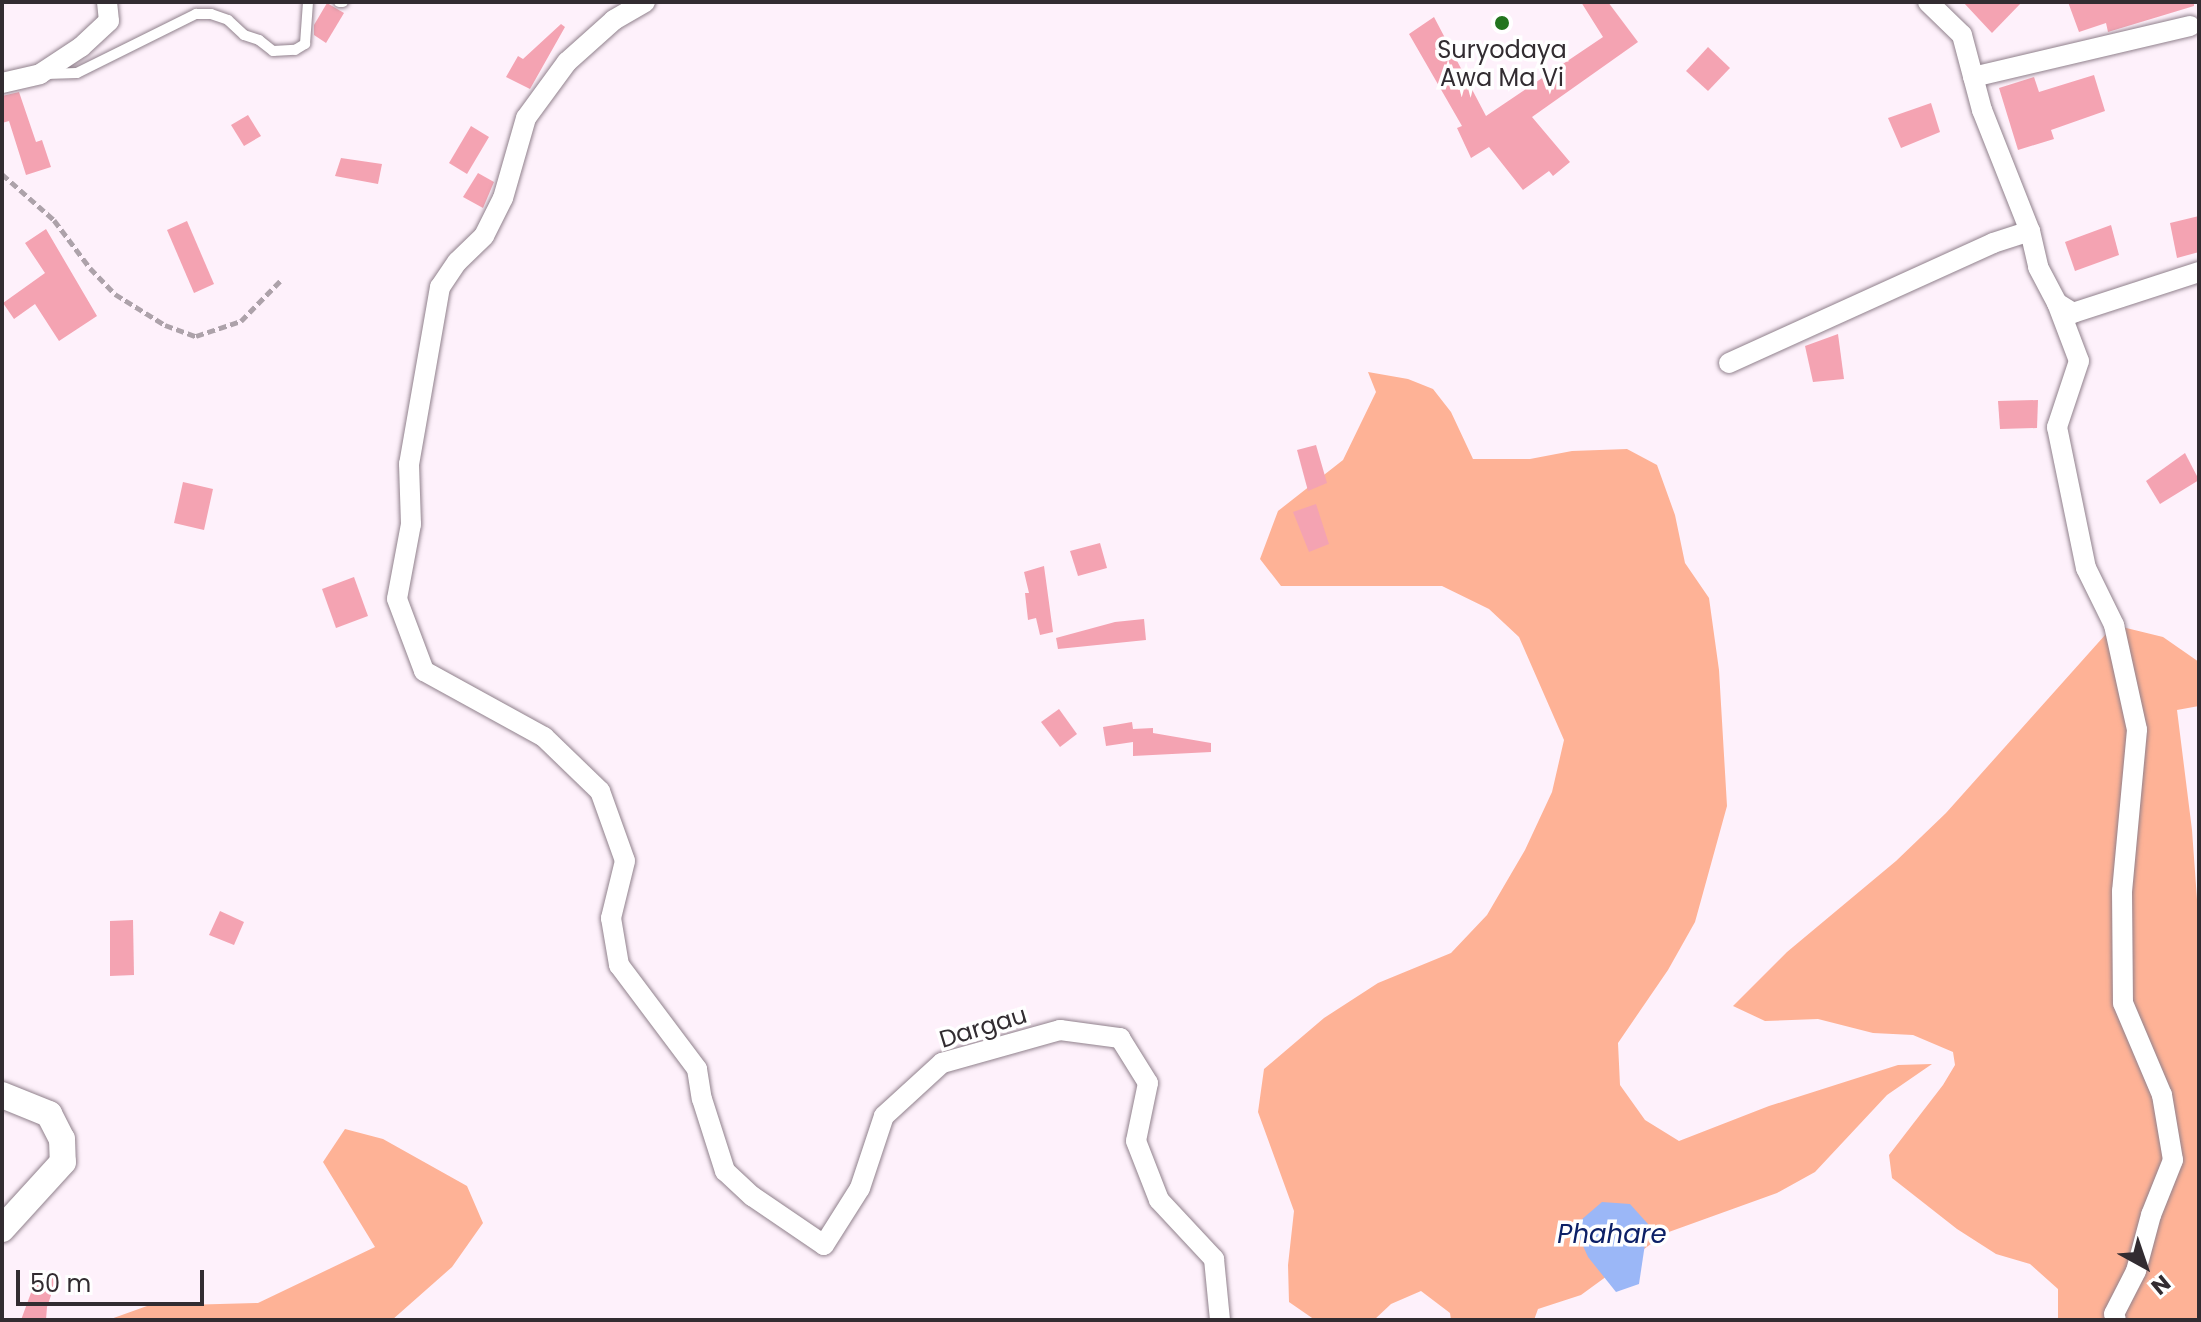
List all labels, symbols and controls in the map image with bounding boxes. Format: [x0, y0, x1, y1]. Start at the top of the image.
marker: Suryodaya Awa Ma Vi [1493, 14, 1511, 32]
place label: Suryodaya Awa Ma Vi [1437, 36, 1567, 92]
street label: Dargau [936, 1000, 1030, 1054]
water label: Phahare [1557, 1219, 1667, 1251]
north arrow [2105, 1226, 2185, 1306]
scale bar [20, 1254, 208, 1304]
text: 50 m [30, 1267, 91, 1300]
text: N [2144, 1268, 2177, 1302]

